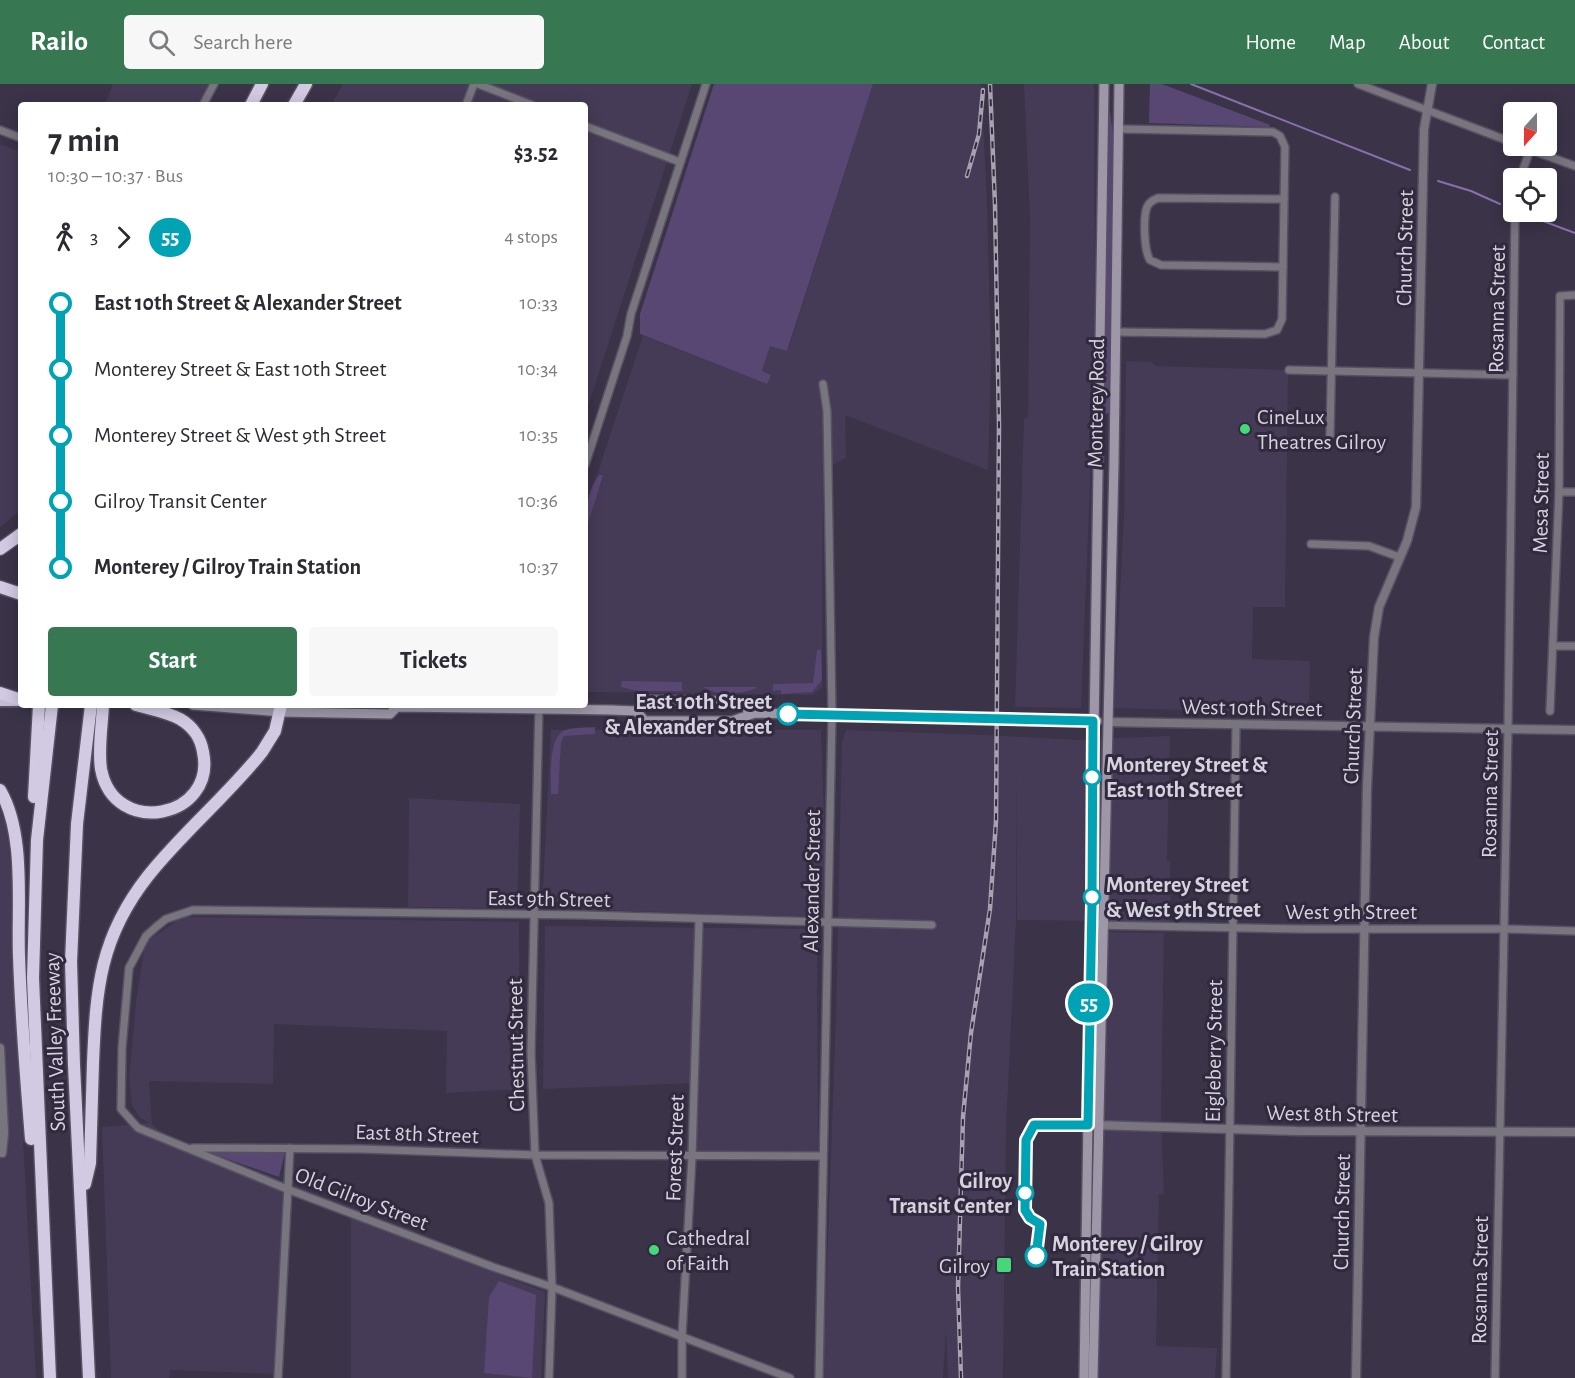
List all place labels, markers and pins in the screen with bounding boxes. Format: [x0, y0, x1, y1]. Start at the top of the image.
place label: CineLux Theatres Gilroy [1257, 406, 1387, 453]
marker: CineLux Theatres Gilroy [1238, 422, 1252, 436]
place label: East 10th Street & Alexander Street [604, 691, 773, 738]
marker: East 10th Street & Alexander Street [777, 703, 799, 725]
place label: Monterey Street & East 10th Street [1106, 754, 1268, 801]
marker: Monterey Street & East 10th Street [1083, 768, 1101, 786]
place label: Monterey Street & West 9th Street [1106, 874, 1261, 921]
marker: Monterey Street & West 9th Street [1083, 888, 1101, 906]
place label: Gilroy Transit Center [889, 1170, 1012, 1217]
marker: Gilroy Transit Center [1016, 1184, 1034, 1202]
place label: Cathedral of Faith [666, 1227, 750, 1274]
place label: Monterey / Gilroy Train Station [1052, 1233, 1203, 1280]
marker: Cathedral of Faith [647, 1243, 661, 1257]
marker: Monterey / Gilroy Train Station [1025, 1245, 1047, 1267]
place label: Gilroy [939, 1255, 991, 1277]
marker: Gilroy [995, 1256, 1013, 1274]

